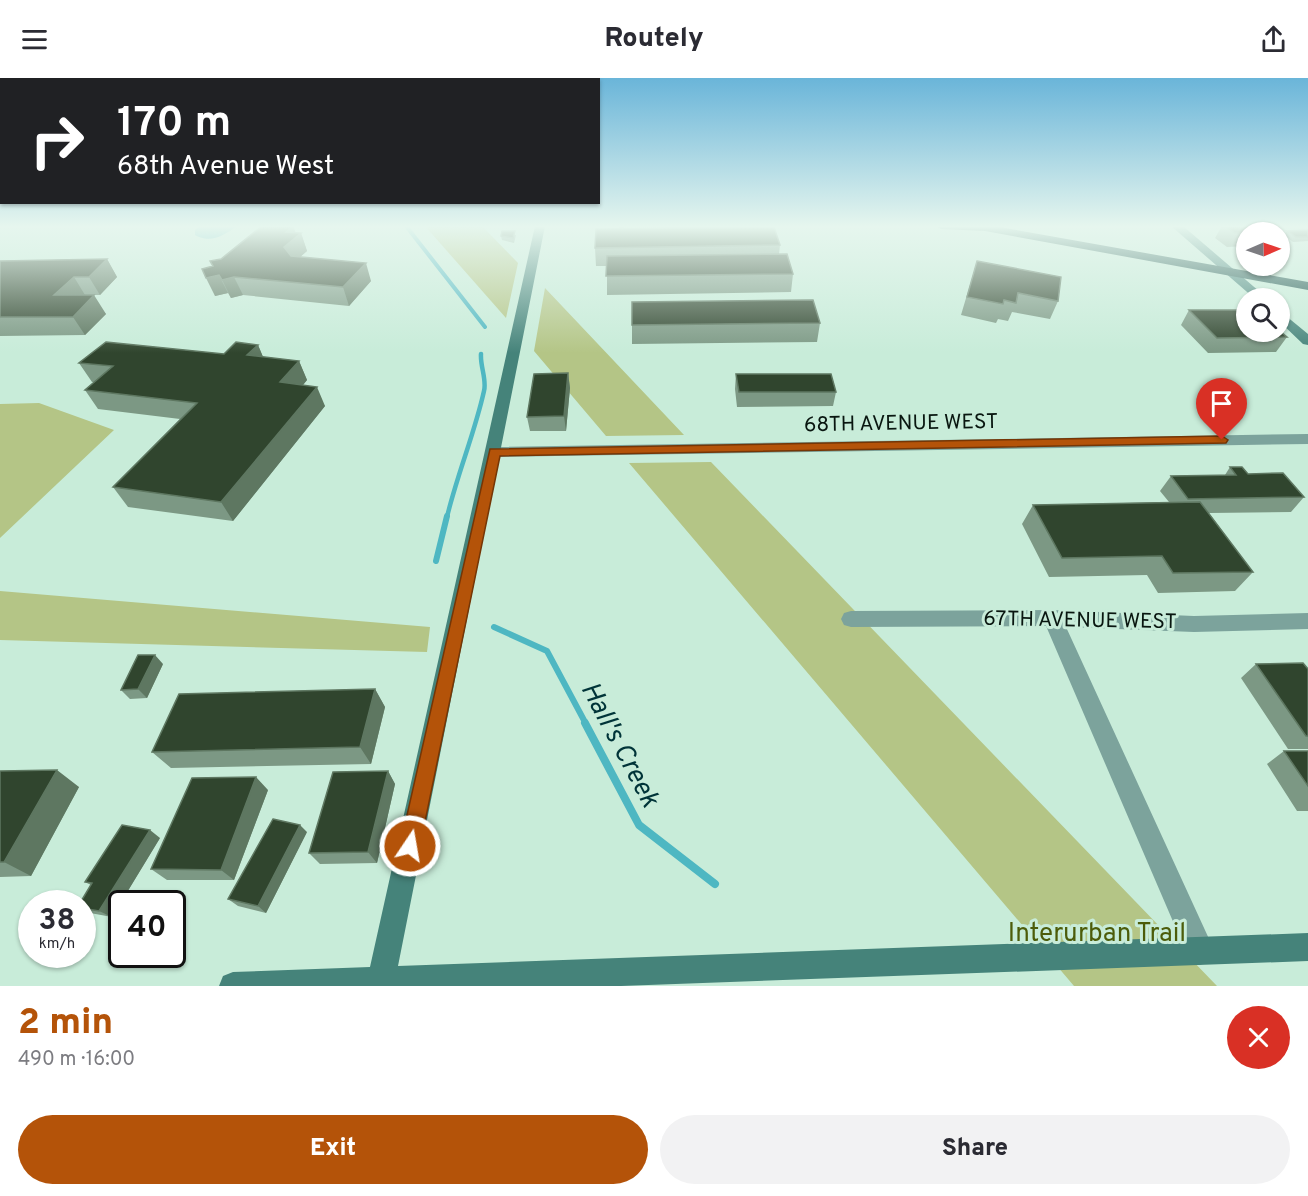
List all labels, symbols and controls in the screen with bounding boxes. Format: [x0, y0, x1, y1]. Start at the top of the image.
text: Routely [604, 22, 704, 56]
icon: menu [18, 23, 51, 56]
icon: share [1257, 23, 1290, 56]
text: 170 m [117, 98, 231, 151]
icon: right [18, 102, 96, 180]
text: 68th Avenue West [117, 150, 334, 184]
north arrow [1236, 222, 1290, 276]
map controls [1236, 222, 1290, 342]
button: search [1236, 288, 1290, 342]
pin [1196, 378, 1247, 440]
icon: arrive [1205, 387, 1238, 420]
street label: 68TH AVENUE WEST [804, 409, 998, 439]
street label: 67TH AVENUE WEST [983, 606, 1177, 636]
water label: Hall's Creek [572, 677, 667, 815]
position arrow [378, 814, 442, 878]
speed limit sign: 40 [108, 890, 186, 968]
text: 38 [39, 903, 75, 940]
park label: Interurban Trail [1008, 918, 1186, 951]
text: km/h [39, 935, 75, 954]
text: 2 min [18, 1001, 113, 1047]
button: close [1227, 1006, 1290, 1069]
text: 490 m · 16:00 [18, 1047, 135, 1073]
button: Exit [18, 1115, 648, 1184]
button: Share [660, 1115, 1290, 1184]

